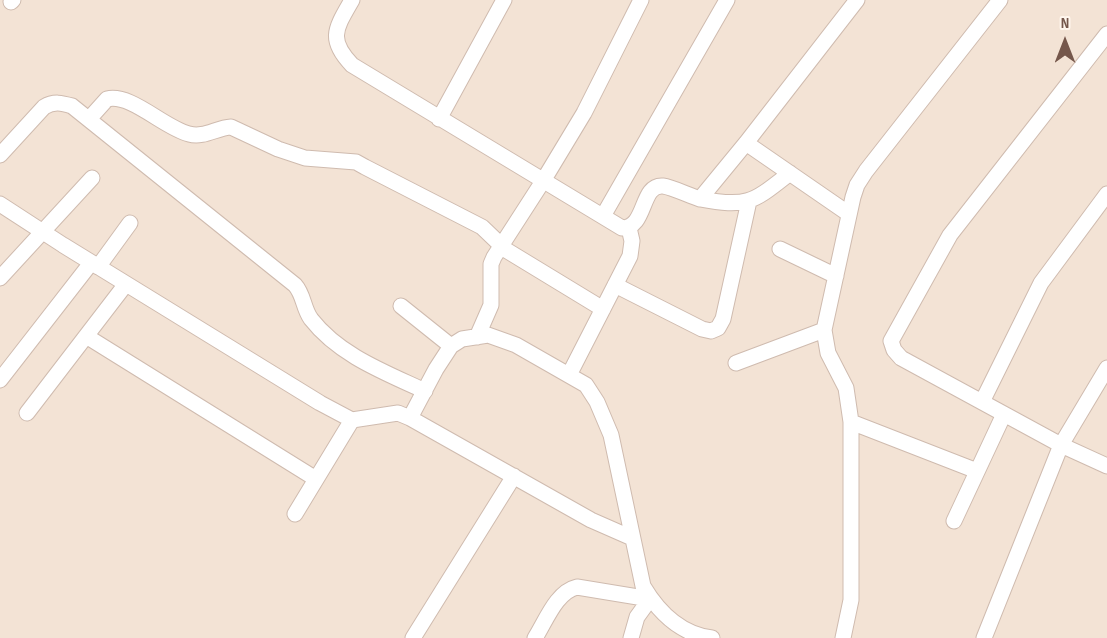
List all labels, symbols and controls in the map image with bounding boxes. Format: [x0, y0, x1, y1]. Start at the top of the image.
north arrow [1035, 12, 1095, 72]
text: N [1061, 14, 1069, 33]

